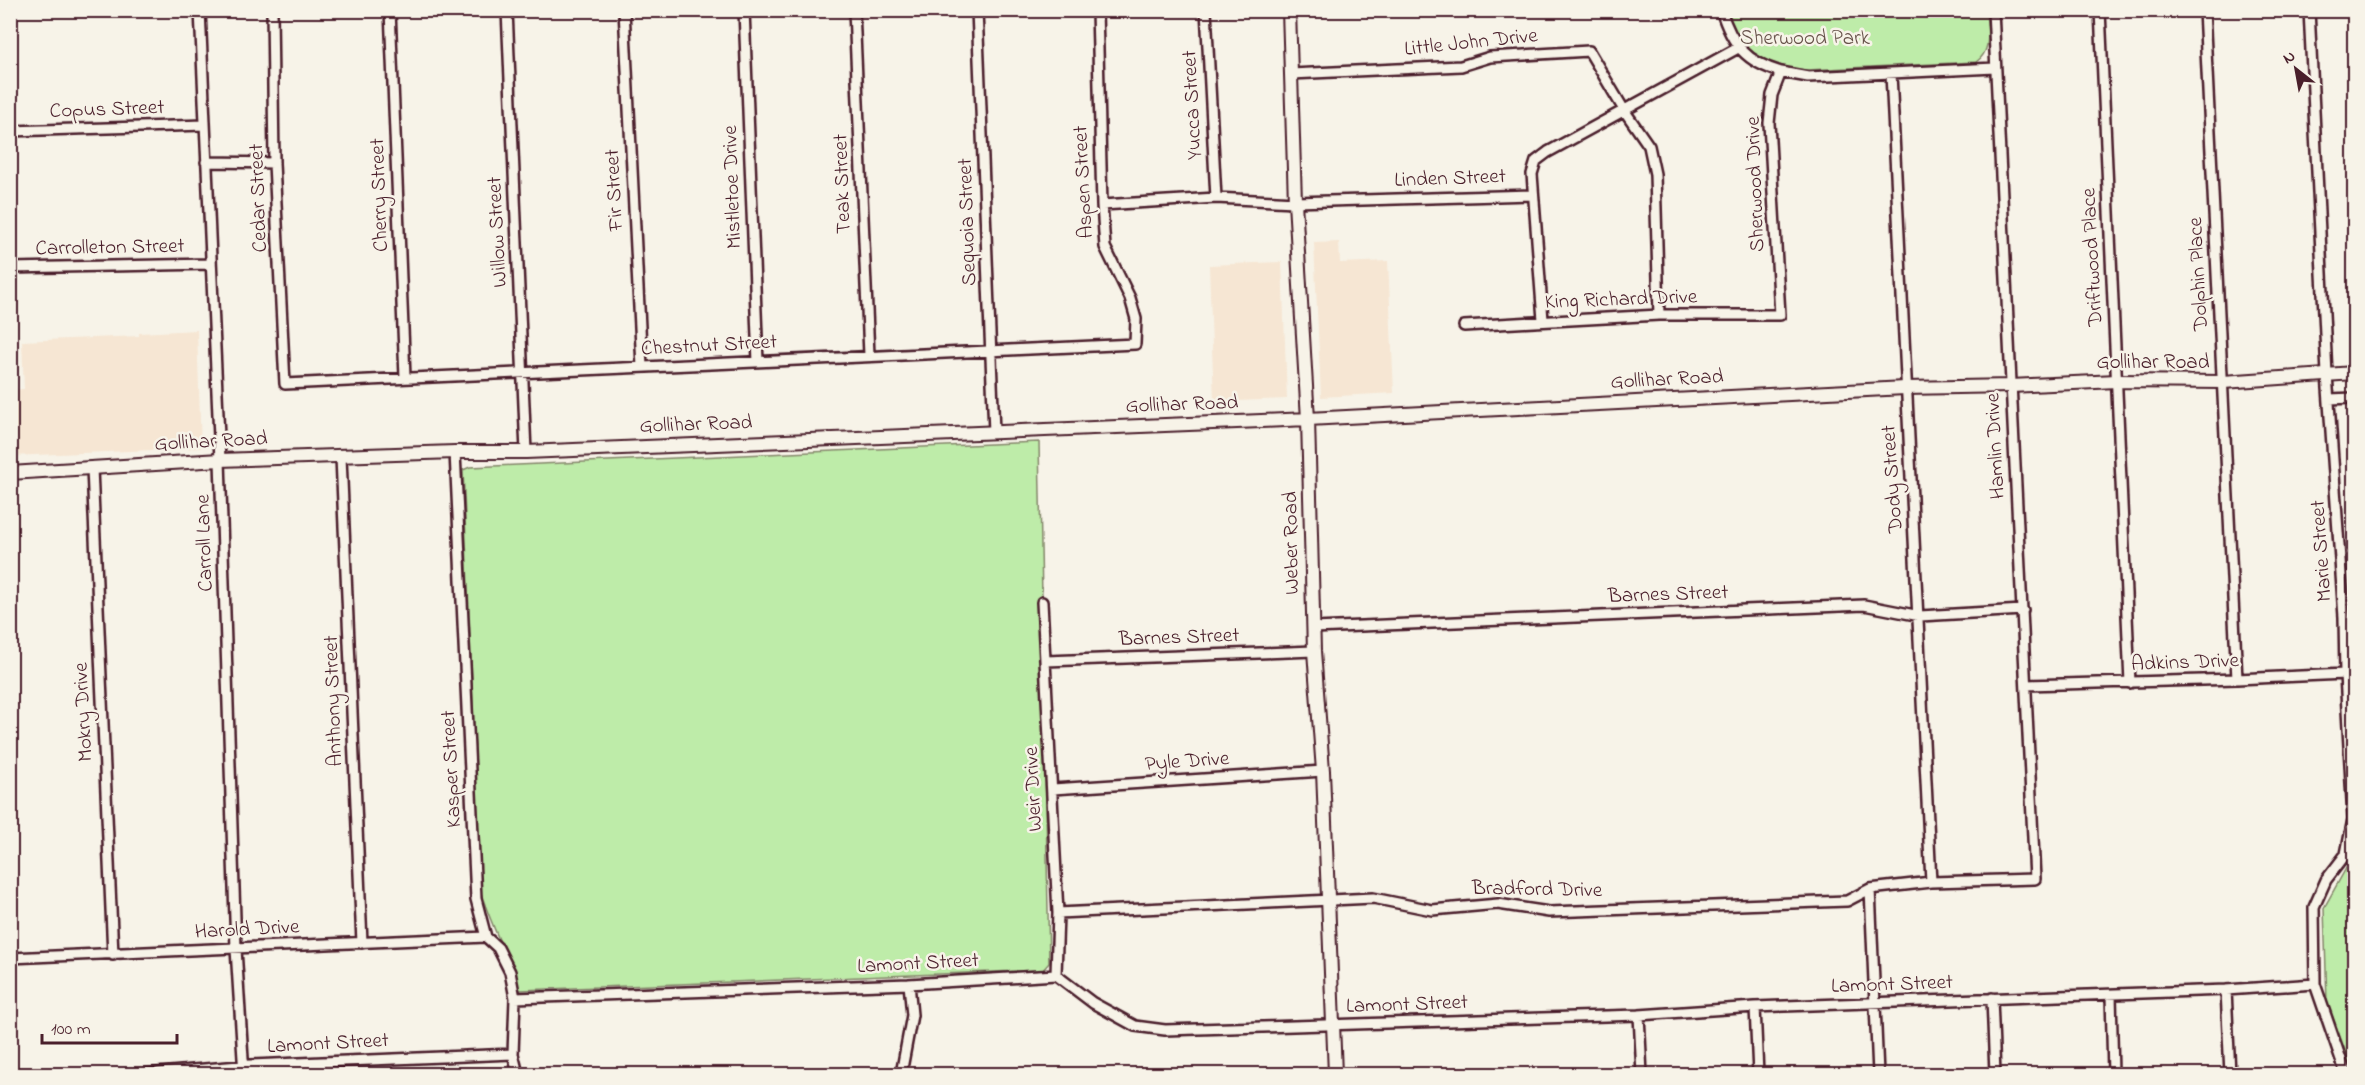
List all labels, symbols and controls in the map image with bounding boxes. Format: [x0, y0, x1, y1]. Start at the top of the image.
street label: Little John Drive [1403, 21, 1540, 65]
park label: Sherwood Park [1740, 24, 1871, 54]
north arrow [2266, 39, 2326, 99]
text: N [2278, 45, 2300, 71]
street label: Yucca Street [1175, 49, 1211, 161]
street label: Copus Street [49, 93, 165, 127]
street label: Sherwood Drive [1739, 115, 1773, 252]
street label: Mistletoe Drive [716, 124, 750, 249]
street label: Aspen Street [1066, 125, 1102, 239]
street label: Teak Street [826, 133, 860, 235]
street label: Cherry Street [363, 138, 399, 252]
street label: Cedar Street [242, 143, 276, 253]
street label: Fir Street [598, 148, 632, 233]
street label: Sequoia Street [951, 158, 985, 286]
street label: Linden Street [1394, 162, 1506, 196]
street label: Willow Street [480, 176, 516, 288]
street label: Driftwood Place [2074, 186, 2112, 328]
street label: Dolphin Place [2181, 216, 2217, 333]
street label: Carrolleton Street [35, 232, 185, 264]
street label: King Richard Drive [1544, 282, 1698, 320]
street label: Chestnut Street [640, 327, 778, 365]
street label: Gollihar Road [2096, 348, 2210, 378]
street label: Gollihar Road [1610, 362, 1724, 398]
street label: Gollihar Road [1125, 388, 1239, 422]
street label: Hamlin Drive [1978, 391, 2014, 500]
street label: Gollihar Road [639, 408, 753, 442]
street label: Gollihar Road [154, 424, 268, 460]
street label: Dody Street [1874, 424, 1914, 535]
street label: Weber Road [1276, 491, 1308, 595]
street label: Carroll Lane [188, 493, 222, 592]
street label: Marie Street [2303, 499, 2341, 603]
street label: Barnes Street [1606, 578, 1729, 612]
street label: Barnes Street [1117, 621, 1240, 655]
street label: Anthony Street [317, 635, 353, 767]
street label: Adkins Drive [2131, 646, 2240, 680]
street label: Mokry Drive [66, 661, 104, 762]
street label: Kasper Street [434, 709, 470, 829]
street label: Pyle Drive [1144, 744, 1231, 782]
street label: Weir Drive [1017, 745, 1051, 832]
street label: Bradford Drive [1470, 874, 1603, 906]
street label: Harold Drive [194, 912, 301, 948]
street label: Lamont Street [856, 946, 980, 982]
street label: Lamont Street [1831, 968, 1953, 1002]
street label: Lamont Street [1346, 988, 1468, 1022]
scale bar [42, 1007, 177, 1045]
text: 100 m [51, 1017, 91, 1043]
street label: Lamont Street [266, 1026, 390, 1062]

